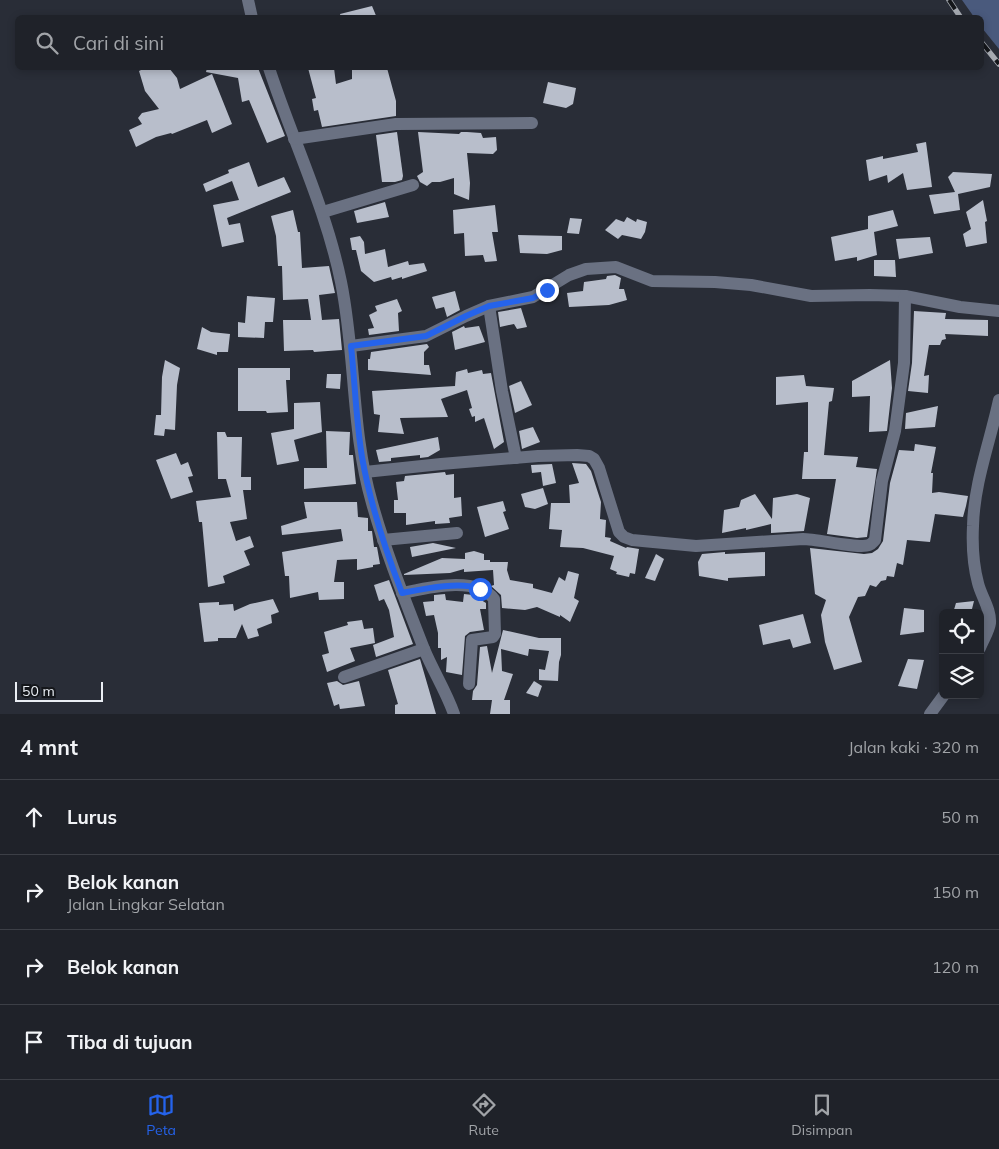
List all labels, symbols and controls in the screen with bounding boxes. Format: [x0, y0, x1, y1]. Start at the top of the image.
search box [15, 15, 984, 70]
icon: search [33, 29, 61, 57]
text: Cari di sini [73, 31, 164, 55]
route end [536, 279, 559, 302]
route start [469, 578, 492, 601]
map controls [939, 609, 984, 699]
button: locate [939, 609, 984, 654]
button: layers [939, 654, 984, 699]
scale bar [15, 679, 102, 702]
text: 50 m [22, 682, 55, 700]
text: 4 mnt [20, 734, 78, 760]
text: Jalan kaki · 320 m [848, 737, 979, 757]
icon: ahead [20, 803, 48, 831]
text: Lurus [67, 805, 117, 829]
text: 50 m [942, 807, 979, 827]
text: Belok kanan [67, 870, 179, 894]
icon: right [20, 878, 48, 906]
text: 150 m [932, 882, 979, 902]
text: Jalan Lingkar Selatan [67, 894, 225, 914]
icon: right [20, 953, 48, 981]
text: Belok kanan [67, 955, 179, 979]
text: 120 m [932, 957, 979, 977]
icon: arrive [20, 1028, 48, 1056]
text: Tiba di tujuan [67, 1030, 192, 1054]
tab: Peta [146, 1091, 176, 1139]
tab: Rute [469, 1091, 499, 1139]
tab: Disimpan [791, 1091, 853, 1139]

